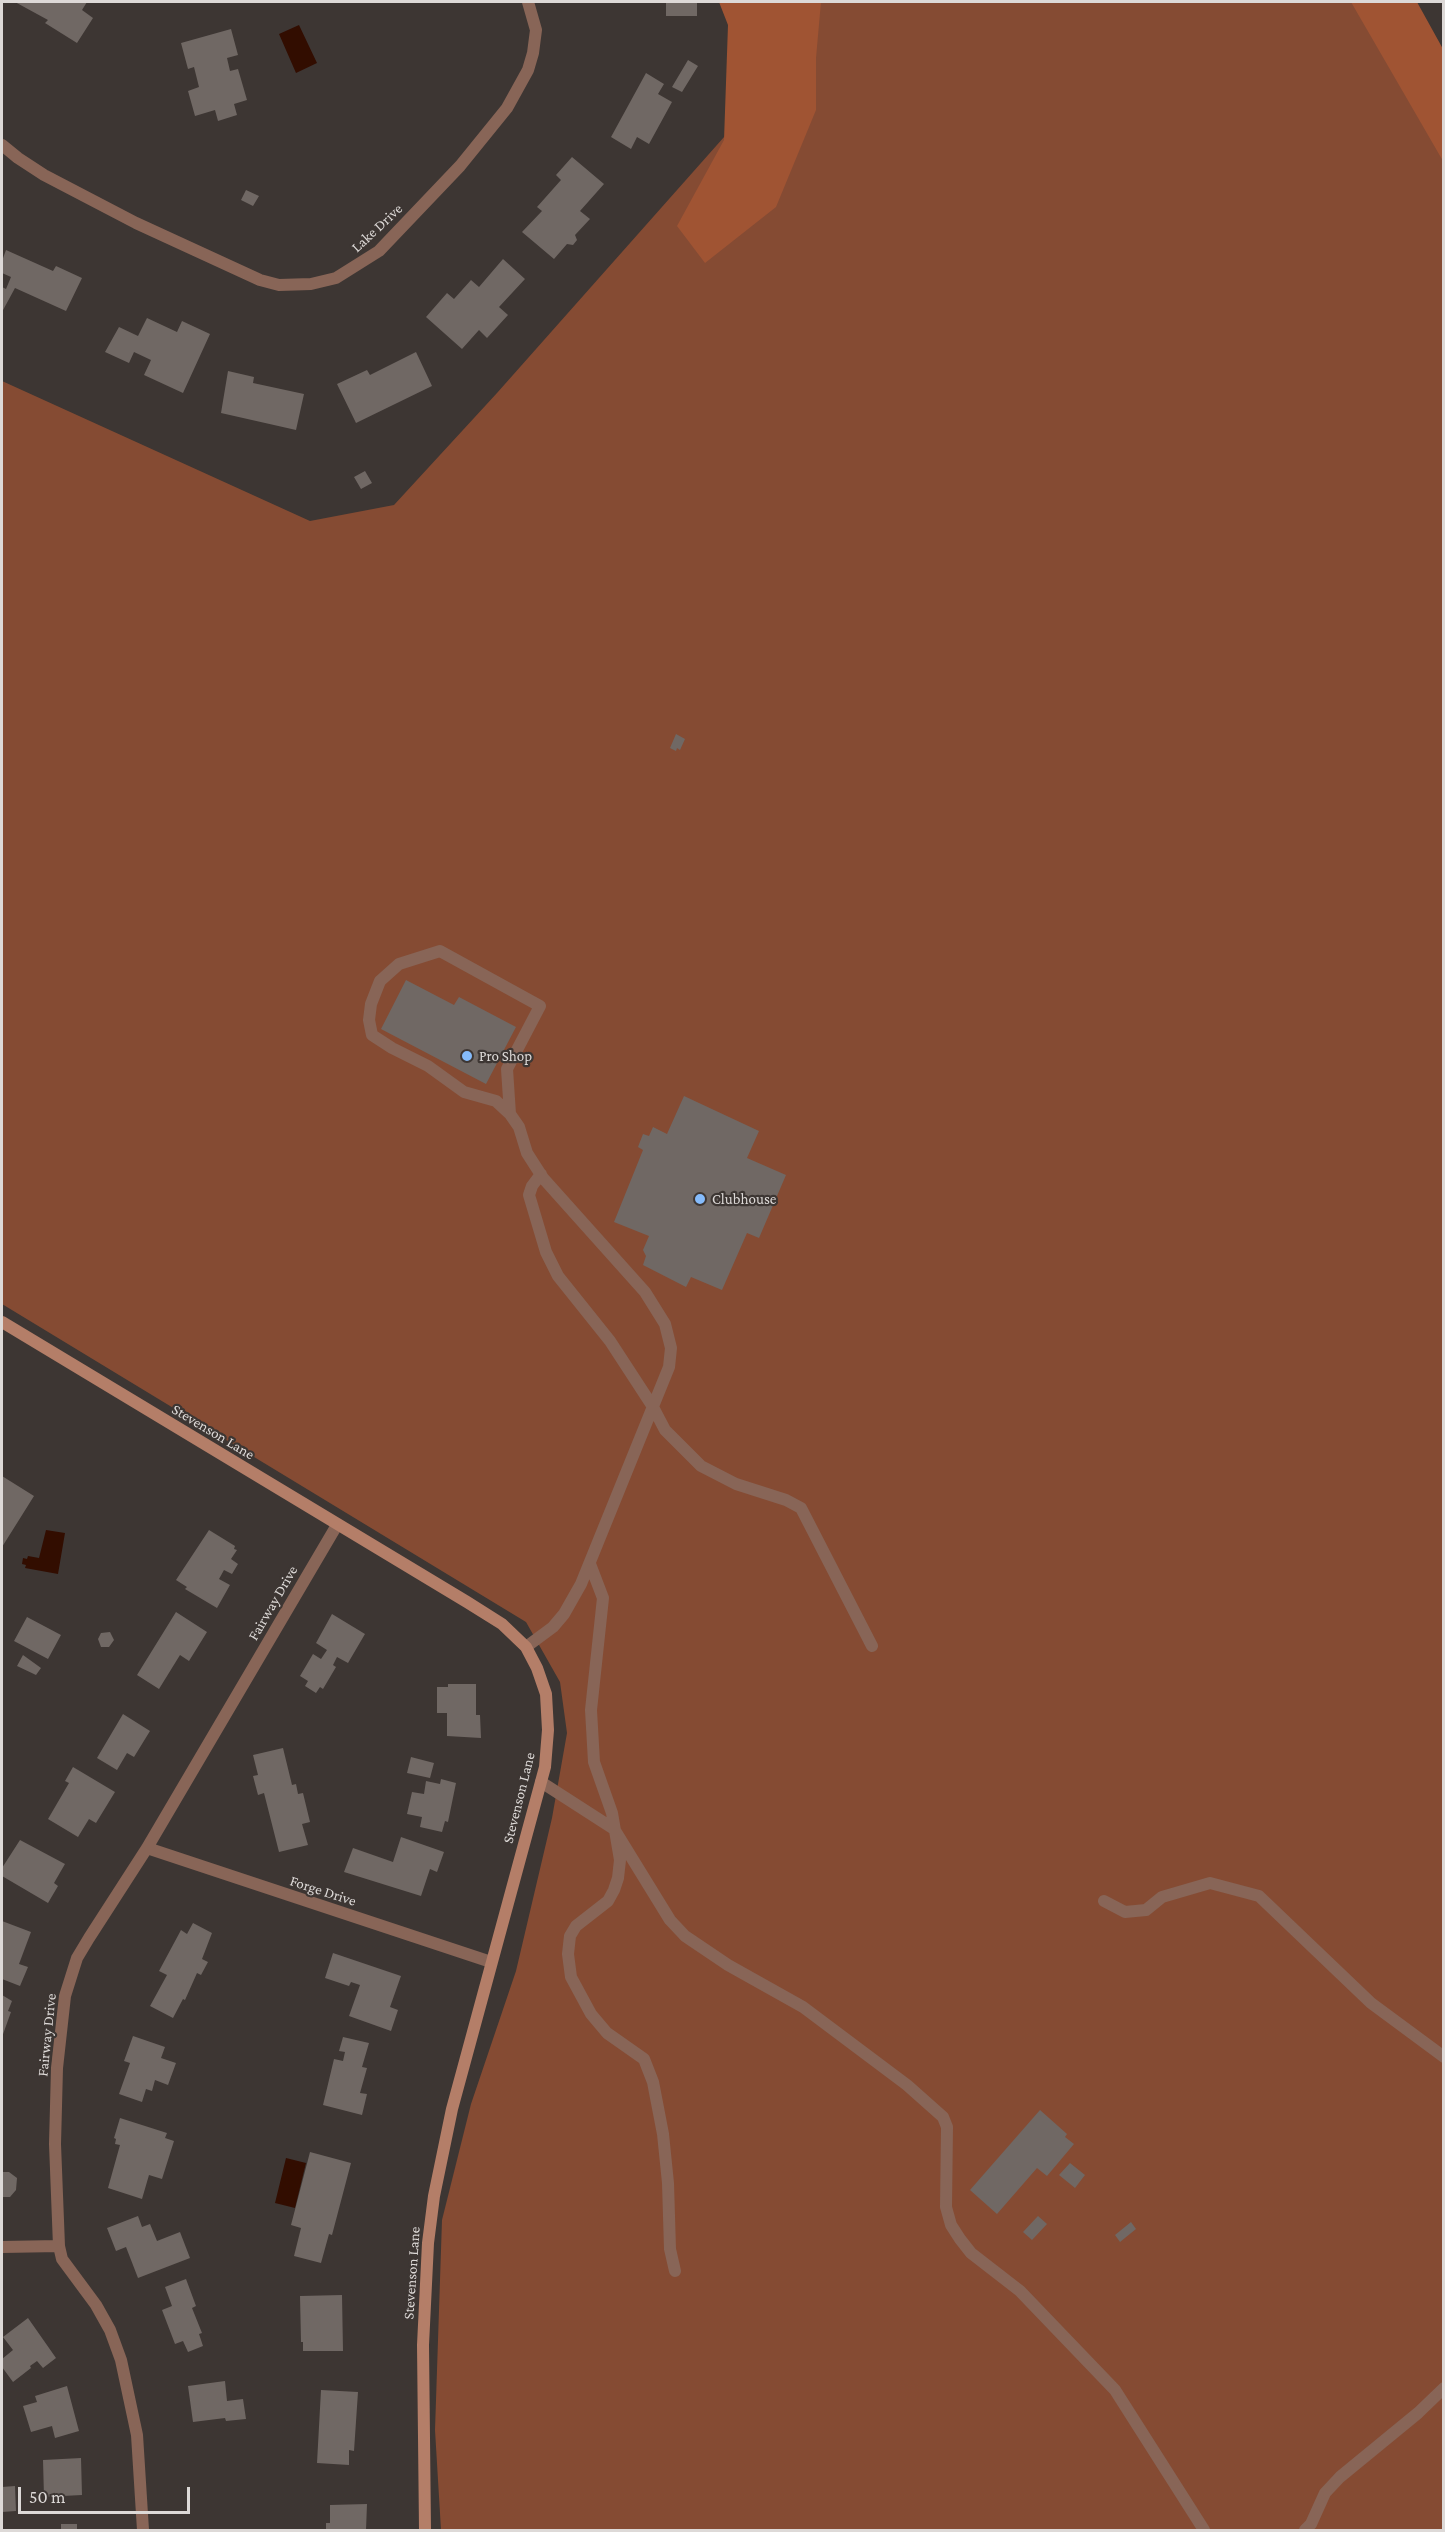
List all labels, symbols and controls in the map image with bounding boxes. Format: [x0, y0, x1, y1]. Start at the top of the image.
street label: Lake Drive [348, 200, 406, 256]
place label: Pro Shop [479, 1047, 532, 1065]
marker: Pro Shop [460, 1049, 474, 1063]
place label: Clubhouse [712, 1190, 776, 1208]
marker: Clubhouse [693, 1192, 707, 1206]
street label: Stevenson Lane [168, 1400, 258, 1464]
street label: Fairway Drive [244, 1562, 302, 1644]
street label: Stevenson Lane [499, 1751, 539, 1845]
street label: Forge Drive [288, 1872, 358, 1910]
street label: Fairway Drive [34, 1993, 60, 2077]
street label: Stevenson Lane [400, 2226, 424, 2320]
scale bar [21, 2475, 194, 2513]
text: 50 m [29, 2487, 66, 2507]

